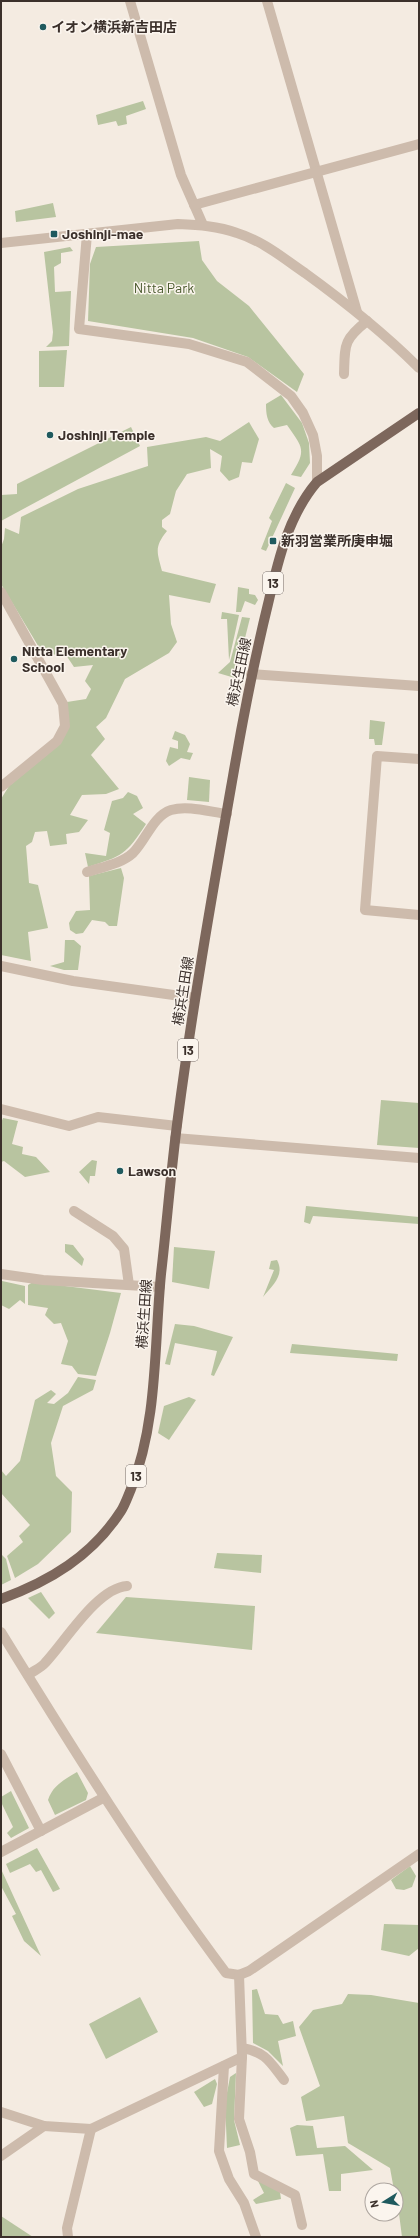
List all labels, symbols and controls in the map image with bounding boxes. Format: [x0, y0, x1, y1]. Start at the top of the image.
place label: イオン横浜新吉田店 [51, 18, 177, 35]
marker: イオン横浜新吉田店 [38, 22, 48, 32]
place label: Joshinji-mae [62, 225, 144, 242]
marker: Joshinji-mae [49, 229, 59, 239]
park label: Nitta Park [134, 279, 194, 296]
place label: Joshinji Temple [58, 426, 156, 443]
marker: Joshinji Temple [45, 430, 55, 440]
place label: 新羽営業所庚申堀 [281, 532, 393, 549]
marker: 新羽営業所庚申堀 [268, 536, 278, 546]
road number: 13 [263, 572, 283, 594]
street label: 横浜生田線 [223, 636, 254, 708]
place label: Nitta Elementary School [22, 642, 127, 675]
marker: Nitta Elementary School [9, 654, 19, 664]
street label: 横浜生田線 [169, 955, 196, 1027]
road number: 13 [178, 1039, 198, 1061]
place label: Lawson [128, 1162, 176, 1179]
marker: Lawson [115, 1166, 125, 1176]
street label: 横浜生田線 [133, 1278, 154, 1349]
road number: 13 [126, 1465, 146, 1487]
north arrow [364, 2182, 404, 2222]
text: N [367, 2199, 381, 2209]

